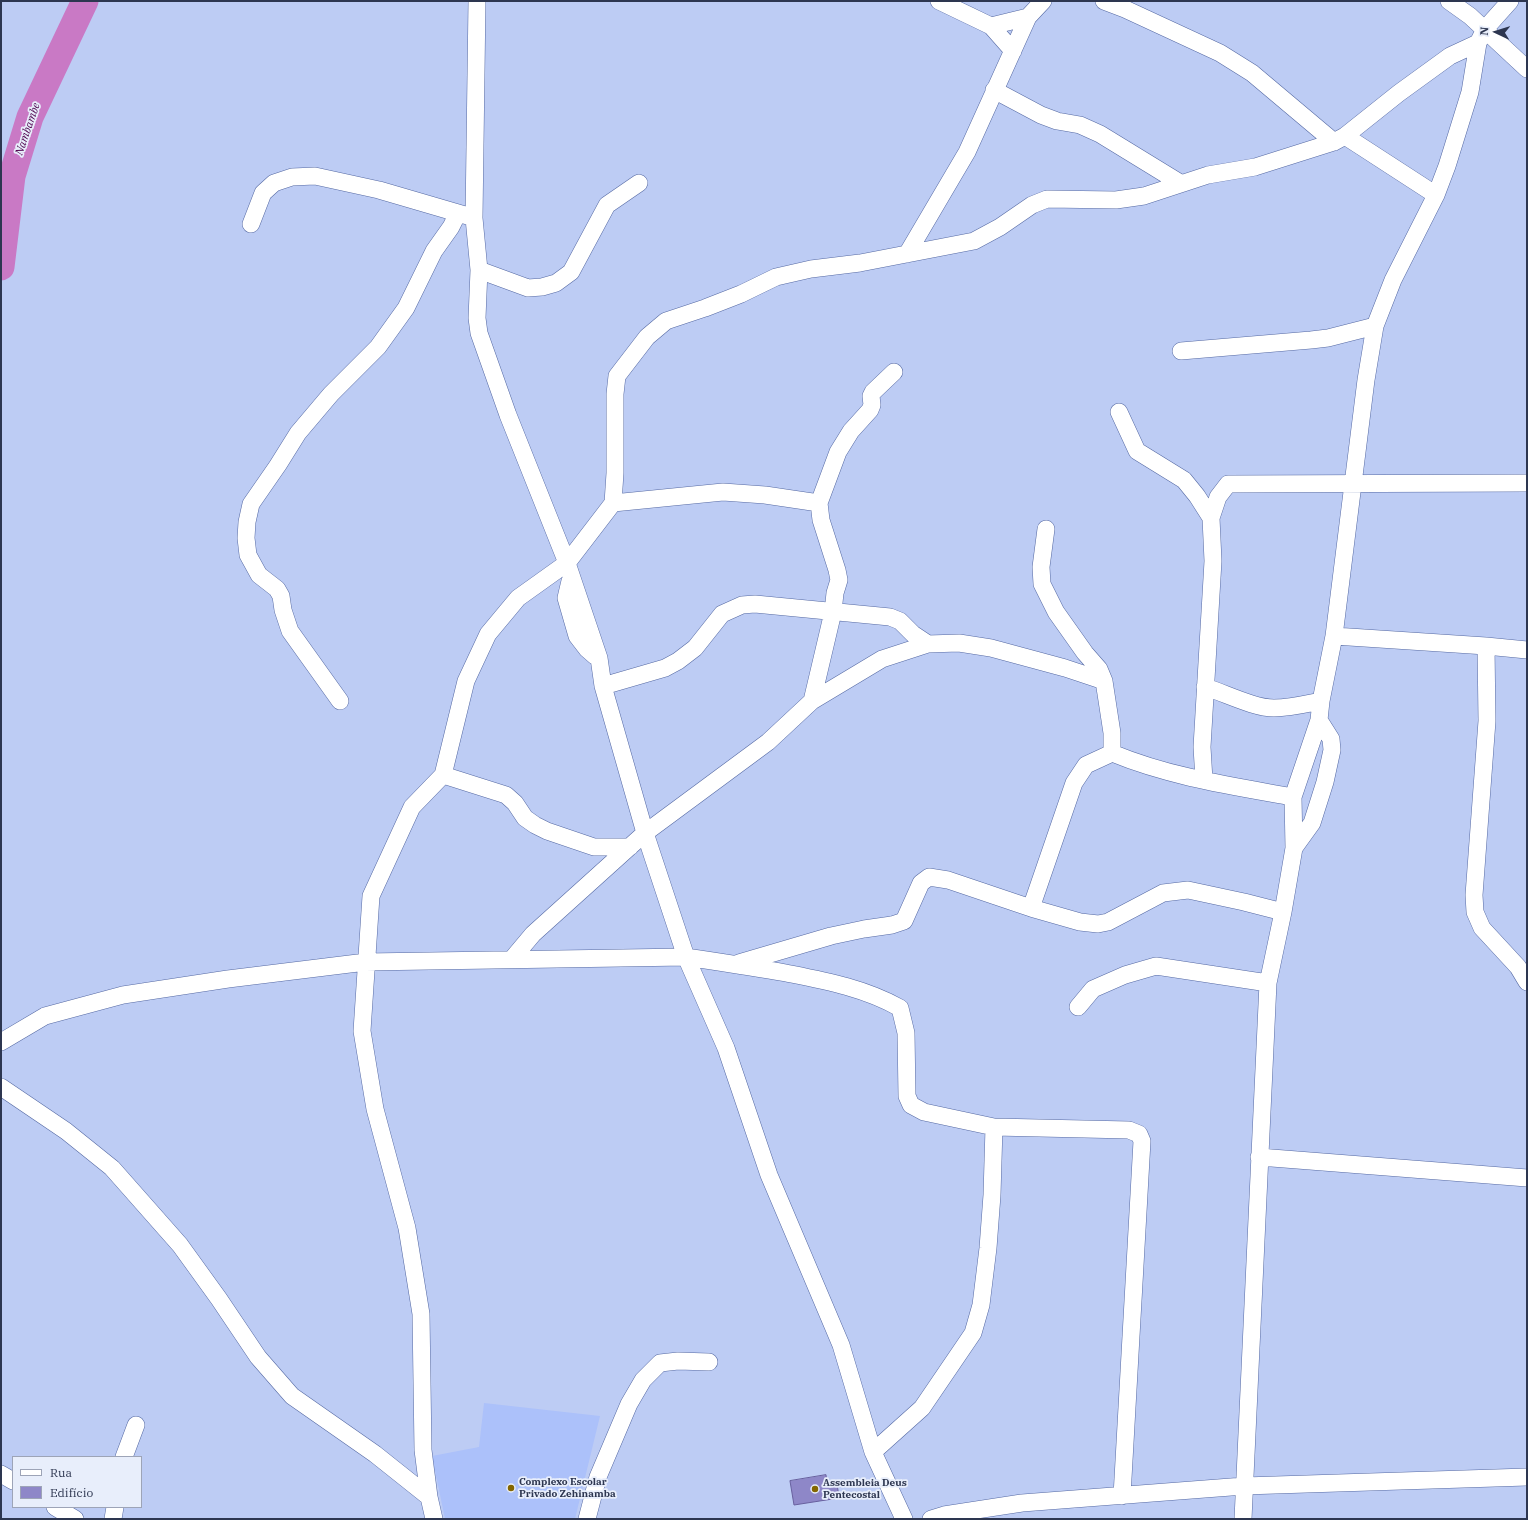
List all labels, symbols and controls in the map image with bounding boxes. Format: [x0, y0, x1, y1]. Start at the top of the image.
north arrow [1476, 12, 1516, 52]
text: N [1477, 26, 1491, 36]
water label: Nambambe [13, 101, 43, 157]
legend [12, 1456, 142, 1508]
text: Rua [50, 1465, 72, 1480]
place label: Complexo Escolar Privado Zehinamba [519, 1476, 616, 1500]
place label: Assembleia Deus Pentecostal [823, 1477, 907, 1500]
marker: Complexo Escolar Privado Zehinamba [506, 1483, 516, 1493]
marker: Assembleia Deus Pentecostal [810, 1484, 820, 1494]
text: Edifício [50, 1485, 93, 1500]

